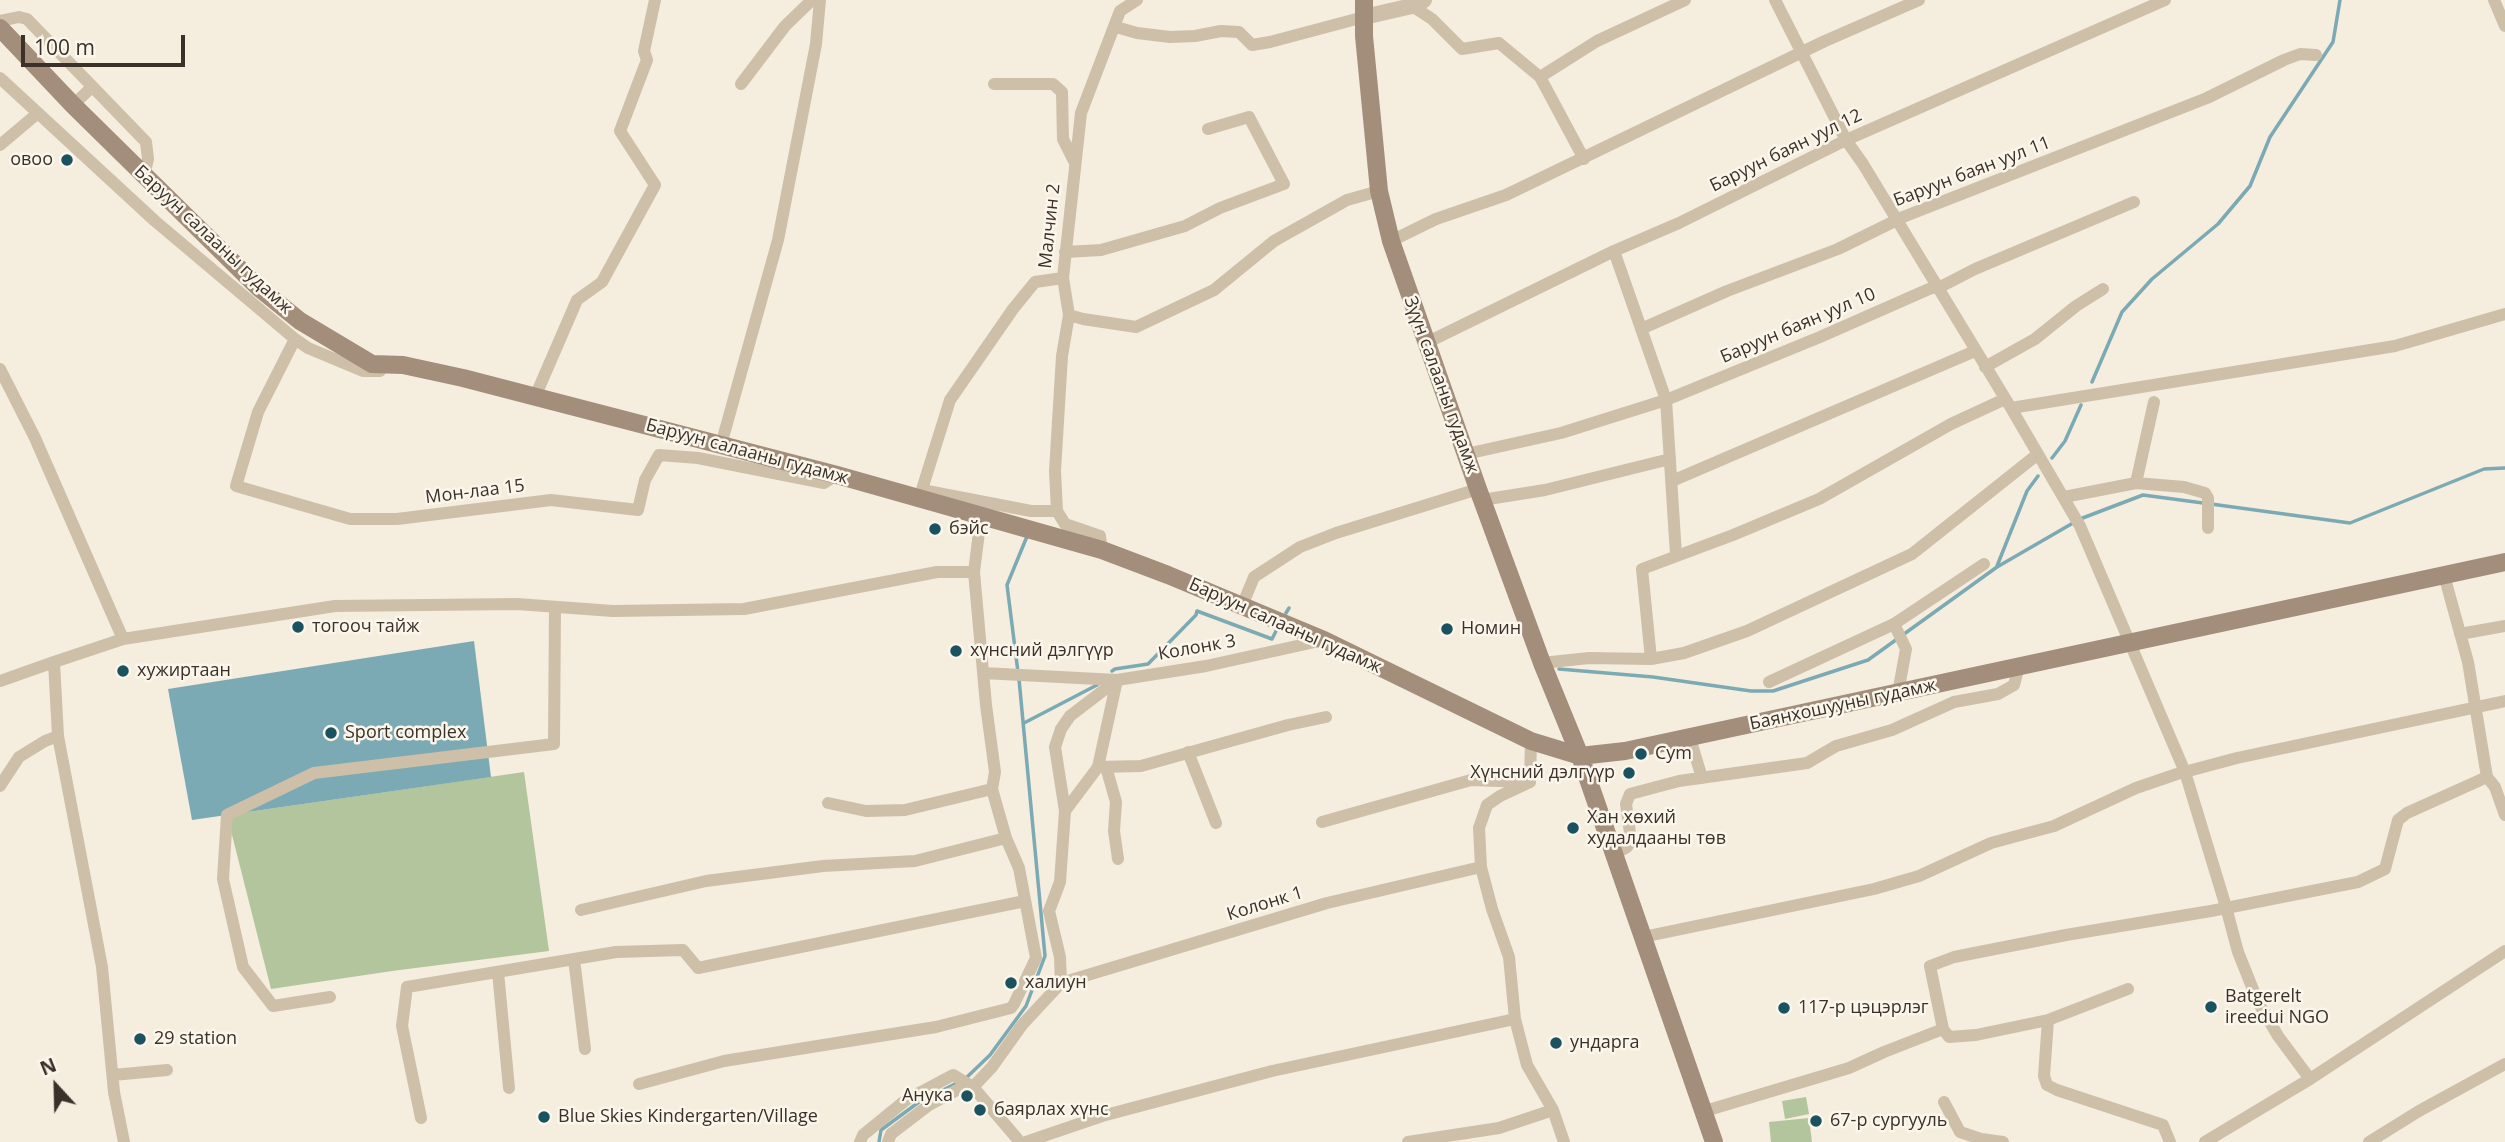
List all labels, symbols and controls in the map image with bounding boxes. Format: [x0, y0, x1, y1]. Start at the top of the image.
scale bar [24, 21, 189, 65]
text: 100 m [34, 33, 95, 61]
street label: Баруун баян уул 12 [1706, 105, 1866, 197]
street label: Баруун баян уул 11 [1890, 132, 2054, 212]
place label: овоо [10, 149, 53, 171]
marker: овоо [59, 152, 75, 168]
street label: Баруун салааны гудамж [129, 161, 297, 319]
street label: Малчин 2 [1035, 182, 1065, 270]
street label: Баруун баян уул 10 [1717, 284, 1879, 368]
street label: Зүүн салааны гудамж [1399, 293, 1483, 477]
street label: Баруун салааны гудамж [644, 415, 850, 489]
street label: Мон-лаа 15 [424, 475, 526, 509]
place label: бэйс [949, 518, 989, 540]
marker: бэйс [927, 521, 943, 537]
street label: Баруун салааны гудамж [1185, 574, 1385, 678]
place label: тогооч тайж [312, 616, 419, 638]
place label: Номин [1461, 618, 1521, 640]
marker: тогооч тайж [290, 619, 306, 635]
marker: Номин [1439, 621, 1455, 637]
street label: Колонк 3 [1156, 631, 1238, 665]
place label: хүнсний дэлгүүр [970, 640, 1114, 662]
marker: хүнсний дэлгүүр [948, 643, 964, 659]
place label: хужиртаан [137, 660, 231, 682]
marker: хужиртаан [115, 663, 131, 679]
street label: Баянхошууны гудамж [1748, 675, 1938, 735]
place label: Sport complex [345, 722, 466, 744]
marker: Sport complex [323, 725, 339, 741]
place label: Cym [1655, 743, 1692, 765]
marker: Cym [1633, 746, 1649, 762]
place label: Хүнсний дэлгүүр [1470, 762, 1615, 784]
marker: Хүнсний дэлгүүр [1621, 765, 1637, 781]
place label: Хан хөхий худалдааны төв [1587, 807, 1726, 850]
marker: Хан хөхий худалдааны төв [1565, 820, 1581, 836]
street label: Колонк 1 [1224, 882, 1306, 926]
place label: халиун [1025, 972, 1087, 994]
marker: халиун [1003, 975, 1019, 991]
place label: Batgerelt ireedui NGO [2225, 986, 2329, 1028]
place label: 117-р цэцэрлэг [1798, 997, 1929, 1019]
marker: Batgerelt ireedui NGO [2203, 999, 2219, 1015]
marker: 117-р цэцэрлэг [1776, 1000, 1792, 1016]
place label: 29 station [154, 1028, 237, 1050]
marker: 29 station [132, 1031, 148, 1047]
place label: ундарга [1570, 1032, 1640, 1054]
marker: ундарга [1548, 1035, 1564, 1051]
north arrow [21, 1051, 91, 1121]
text: N [36, 1052, 60, 1081]
place label: Анука [902, 1085, 953, 1107]
marker: Анука [959, 1088, 975, 1104]
place label: баярлах хүнс [994, 1099, 1109, 1121]
marker: баярлах хүнс [972, 1102, 988, 1118]
place label: Blue Skies Kindergarten/Village [558, 1106, 818, 1128]
marker: Blue Skies Kindergarten/Village [536, 1109, 552, 1125]
place label: 67-р сургууль [1830, 1110, 1947, 1132]
marker: 67-р сургууль [1808, 1113, 1824, 1129]

